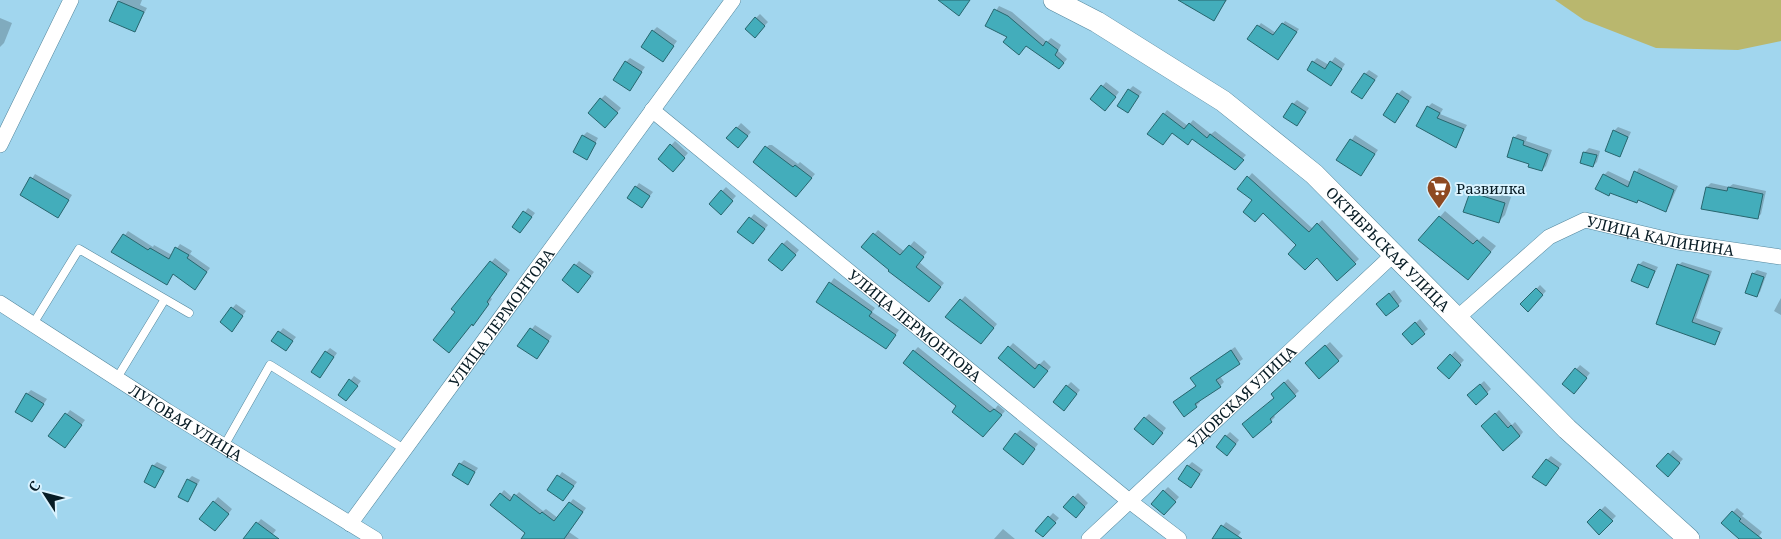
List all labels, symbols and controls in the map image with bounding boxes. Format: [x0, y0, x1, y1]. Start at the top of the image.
supermarket icon: Развилка [1426, 175, 1452, 209]
place label: Развилка [1456, 178, 1526, 198]
street label: ОКТЯБРЬСКАЯ УЛИЦА [1322, 182, 1455, 316]
street label: УЛИЦА КАЛИНИНА [1585, 211, 1736, 260]
street label: УЛИЦА ЛЕРМОНТОВА [444, 244, 559, 391]
street label: УЛИЦА ЛЕРМОНТОВА [844, 265, 986, 386]
street label: УДОВСКАЯ УЛИЦА [1183, 341, 1300, 452]
street label: ЛУГОВАЯ УЛИЦА [126, 379, 247, 465]
north arrow [20, 469, 70, 519]
text: С [24, 477, 44, 495]

